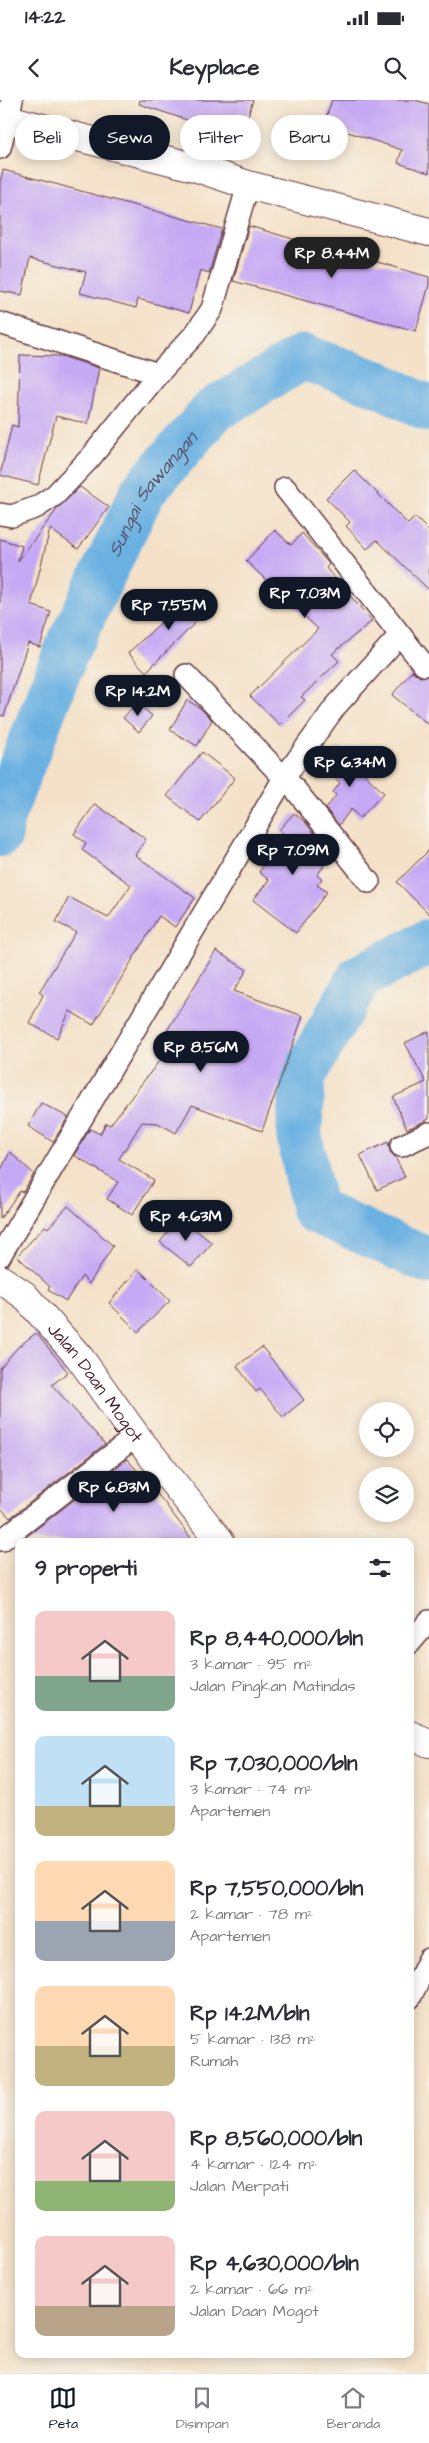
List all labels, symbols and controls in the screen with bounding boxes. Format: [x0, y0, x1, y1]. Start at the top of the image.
text: 14:22 [25, 4, 65, 31]
text: Keyplace [169, 52, 260, 83]
icon: back [20, 54, 48, 82]
icon: search [381, 54, 409, 82]
chip: Beli [15, 115, 79, 160]
chip: Sewa [89, 115, 170, 160]
chip: Filter [180, 115, 261, 160]
chip: Baru [271, 115, 348, 160]
pin: Rp 8.44M [280, 236, 384, 279]
text: Rp 8.44M [295, 242, 369, 264]
water label: Sungai Sawangan [101, 425, 205, 562]
pin: Rp 7.03M [253, 576, 357, 619]
text: Rp 7.03M [270, 582, 340, 604]
pin: Rp 7.55M [117, 588, 221, 631]
text: Rp 7.55M [132, 594, 206, 616]
pin: Rp 14.2M [86, 674, 190, 717]
text: Rp 14.2M [106, 680, 170, 702]
pin: Rp 6.34M [298, 746, 402, 788]
text: Rp 6.34M [314, 751, 386, 773]
pin: Rp 7.09M [241, 834, 345, 876]
text: Rp 7.09M [257, 839, 329, 861]
pin: Rp 8.56M [149, 1030, 253, 1073]
text: Rp 8.56M [164, 1036, 238, 1058]
pin: Rp 4.63M [134, 1200, 238, 1242]
text: Rp 4.63M [150, 1205, 222, 1227]
street label: Jalan Daan Mogot [41, 1317, 149, 1449]
map controls [359, 1402, 414, 1522]
button: locate [359, 1402, 414, 1457]
button: layers [359, 1467, 414, 1522]
pin: Rp 6.83M [62, 1470, 166, 1513]
text: Rp 6.83M [79, 1476, 149, 1498]
text: 9 properti [35, 1554, 137, 1583]
icon: filters [366, 1554, 394, 1582]
text: Rp 8,440,000/bln [190, 1624, 363, 1653]
icon: home [75, 1631, 135, 1691]
text: 3 kamar · 95 m² [190, 1653, 312, 1675]
text: Jalan Pingkan Matindas [190, 1675, 356, 1697]
text: Rp 7,030,000/bln [190, 1749, 358, 1778]
icon: home [75, 1756, 135, 1816]
text: 3 kamar · 74 m² [190, 1778, 313, 1800]
text: Apartemen [190, 1800, 270, 1822]
text: Rp 7,550,000/bln [190, 1874, 363, 1903]
icon: home [75, 1881, 135, 1941]
text: 2 kamar · 78 m² [190, 1903, 313, 1925]
text: Apartemen [190, 1925, 270, 1947]
text: Rp 14.2M/bln [190, 1999, 310, 2028]
icon: home [75, 2006, 135, 2066]
text: 5 kamar · 138 m² [190, 2028, 316, 2050]
text: Rumah [190, 2050, 238, 2072]
text: Rp 8,560,000/bln [190, 2124, 362, 2153]
icon: home [75, 2131, 135, 2191]
text: 4 kamar · 124 m² [190, 2153, 317, 2175]
text: Jalan Merpati [190, 2175, 288, 2197]
text: Rp 4,630,000/bln [190, 2249, 359, 2278]
icon: home [75, 2256, 135, 2316]
text: 2 kamar · 66 m² [190, 2278, 313, 2300]
text: Jalan Daan Mogot [190, 2300, 319, 2322]
tab: Peta [49, 2384, 78, 2434]
tab: Disimpan [176, 2384, 229, 2434]
tab: Beranda [326, 2384, 380, 2434]

